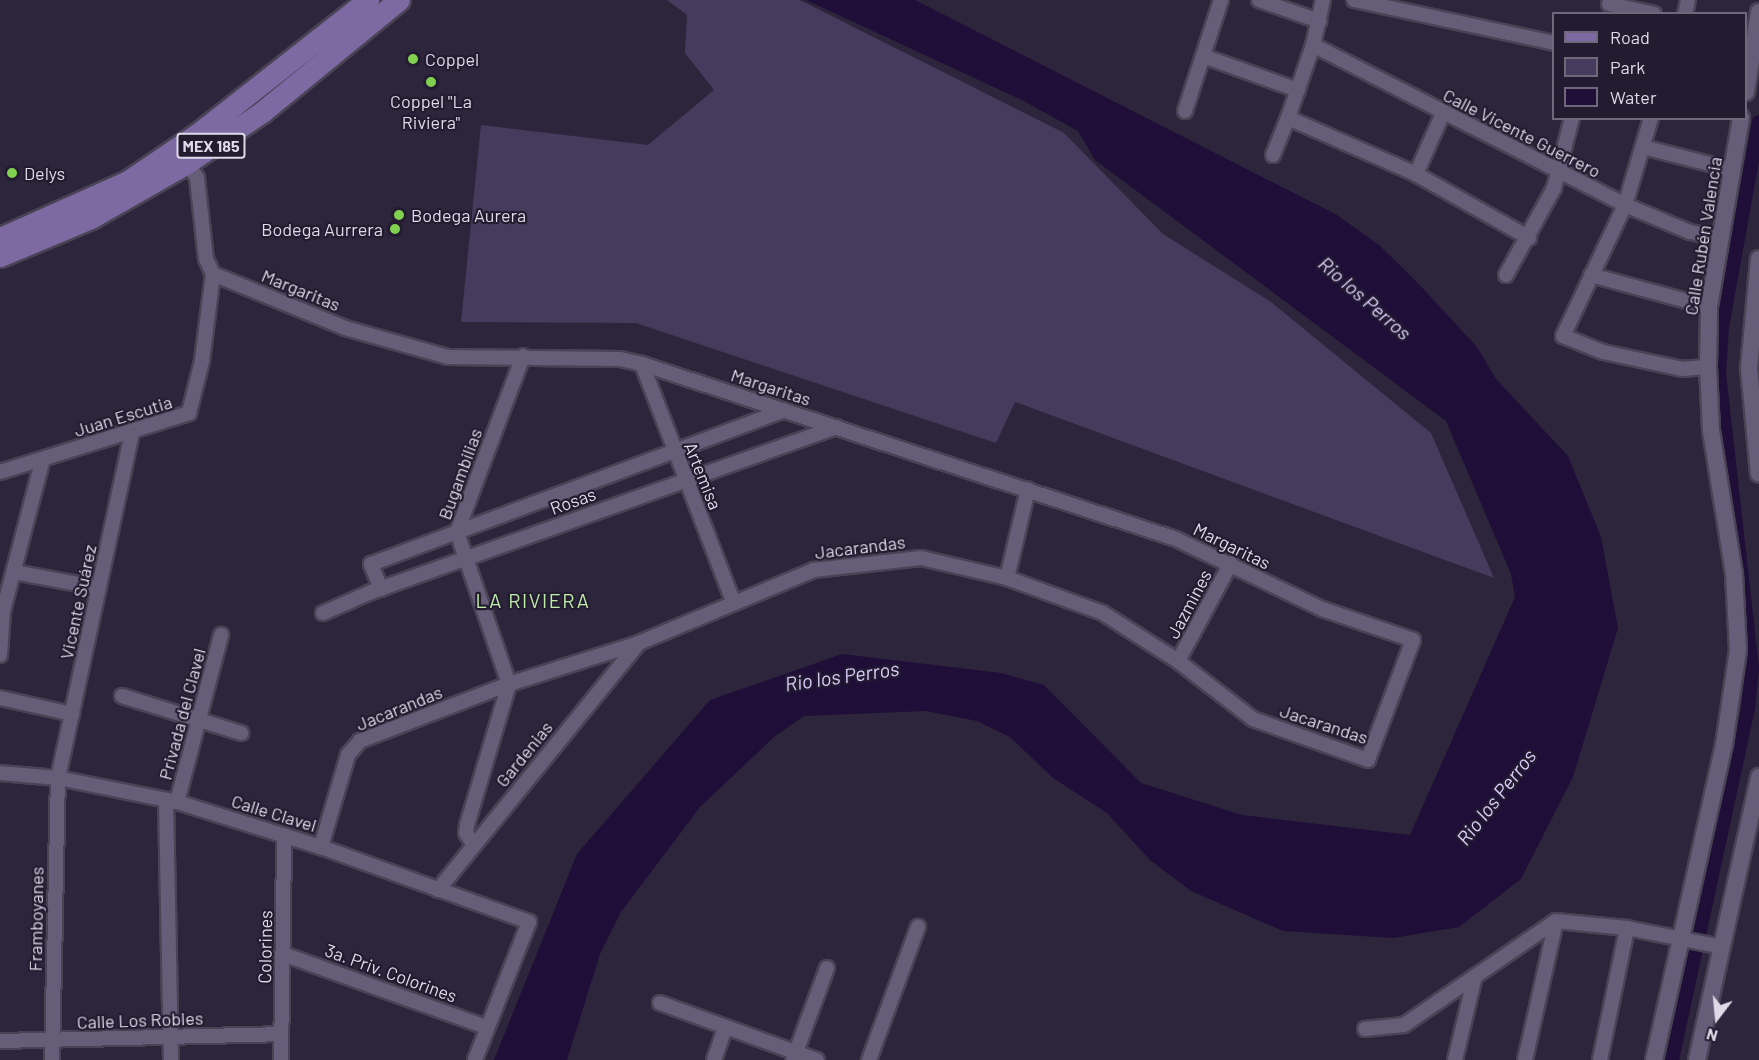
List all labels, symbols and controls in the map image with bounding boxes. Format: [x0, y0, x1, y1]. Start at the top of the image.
legend [1552, 12, 1747, 120]
text: Road [1610, 26, 1650, 48]
place label: Coppel [425, 48, 479, 70]
marker: Coppel [406, 52, 420, 66]
text: Park [1610, 56, 1645, 78]
marker: Coppel "La Riviera" [424, 75, 438, 89]
street label: Calle Vicente Guerrero [1440, 84, 1604, 182]
text: Water [1610, 86, 1657, 108]
place label: Coppel "La Riviera" [390, 91, 472, 134]
road number: MEX 185 [175, 133, 247, 159]
street label: Calle Rubén Valencia [1680, 155, 1726, 317]
place label: Delys [24, 162, 65, 184]
marker: Delys [5, 166, 19, 180]
place label: Bodega Aurera [411, 204, 526, 226]
marker: Bodega Aurera [392, 208, 406, 222]
place label: Bodega Aurrera [261, 218, 383, 240]
marker: Bodega Aurrera [388, 222, 402, 236]
water label: Rio los Perros [1314, 251, 1416, 345]
street label: Margaritas [259, 264, 343, 316]
street label: Margaritas [728, 364, 814, 410]
street label: Juan Escutia [71, 391, 175, 441]
street label: Bugambilias [434, 425, 486, 523]
street label: Artemisa [680, 439, 726, 513]
street label: Rosas [547, 483, 599, 519]
street label: Margaritas [1190, 518, 1274, 574]
street label: Jacarandas [813, 531, 907, 563]
street label: Vicente Suárez [55, 543, 101, 661]
street label: Jazmines [1162, 566, 1216, 642]
district label: LA RIVIERA [476, 588, 590, 612]
street label: Privada del Clavel [154, 646, 210, 782]
water label: Rio los Perros [783, 656, 901, 696]
street label: Jacarandas [353, 681, 445, 735]
street label: Jacarandas [1277, 700, 1371, 748]
street label: Gardenias [491, 717, 557, 791]
water label: Rio los Perros [1451, 744, 1541, 850]
street label: Calle Clavel [229, 790, 319, 836]
street label: Framboyanes [24, 866, 48, 972]
street label: Colorines [254, 910, 276, 984]
street label: 3a. Priv. Colorines [322, 939, 460, 1007]
north arrow [1687, 988, 1747, 1048]
street label: Calle Los Robles [76, 1007, 204, 1033]
text: N [1704, 1025, 1720, 1046]

